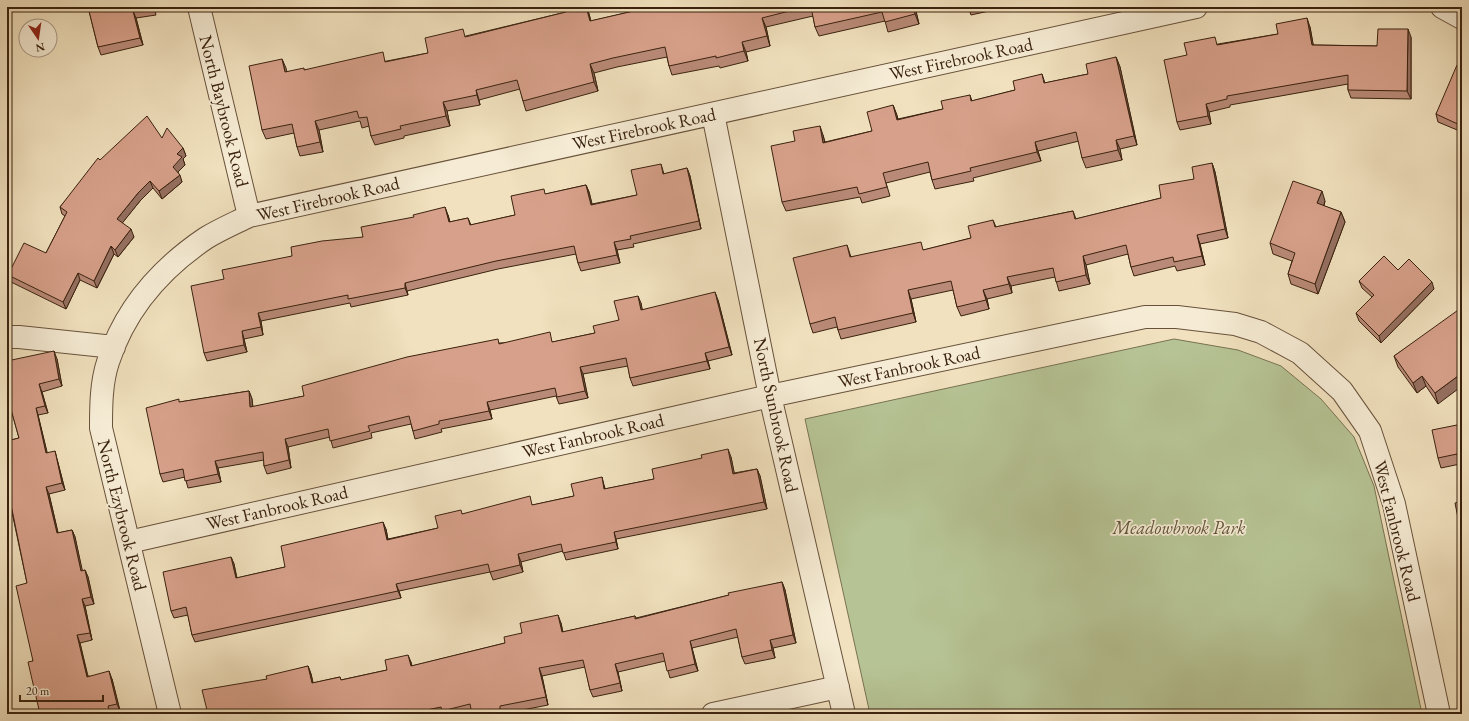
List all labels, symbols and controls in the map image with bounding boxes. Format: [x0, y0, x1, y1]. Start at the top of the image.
north arrow [18, 18, 58, 58]
street label: West Firebrook Road [887, 32, 1036, 85]
street label: North Baybrook Road [194, 33, 255, 190]
text: N [34, 40, 46, 56]
street label: West Firebrook Road [570, 102, 719, 155]
street label: West Firebrook Road [254, 171, 402, 226]
street label: North Sunbrook Road [749, 335, 804, 495]
street label: West Fanbrook Road [836, 340, 983, 393]
street label: West Fanbrook Road [520, 408, 667, 463]
street label: North Ezybrook Road [93, 437, 153, 594]
street label: West Fanbrook Road [1369, 458, 1426, 605]
street label: West Fanbrook Road [204, 480, 351, 535]
park label: Meadowbrook Park [1111, 516, 1246, 539]
scale bar [20, 677, 103, 703]
text: 20 m [26, 683, 50, 699]

